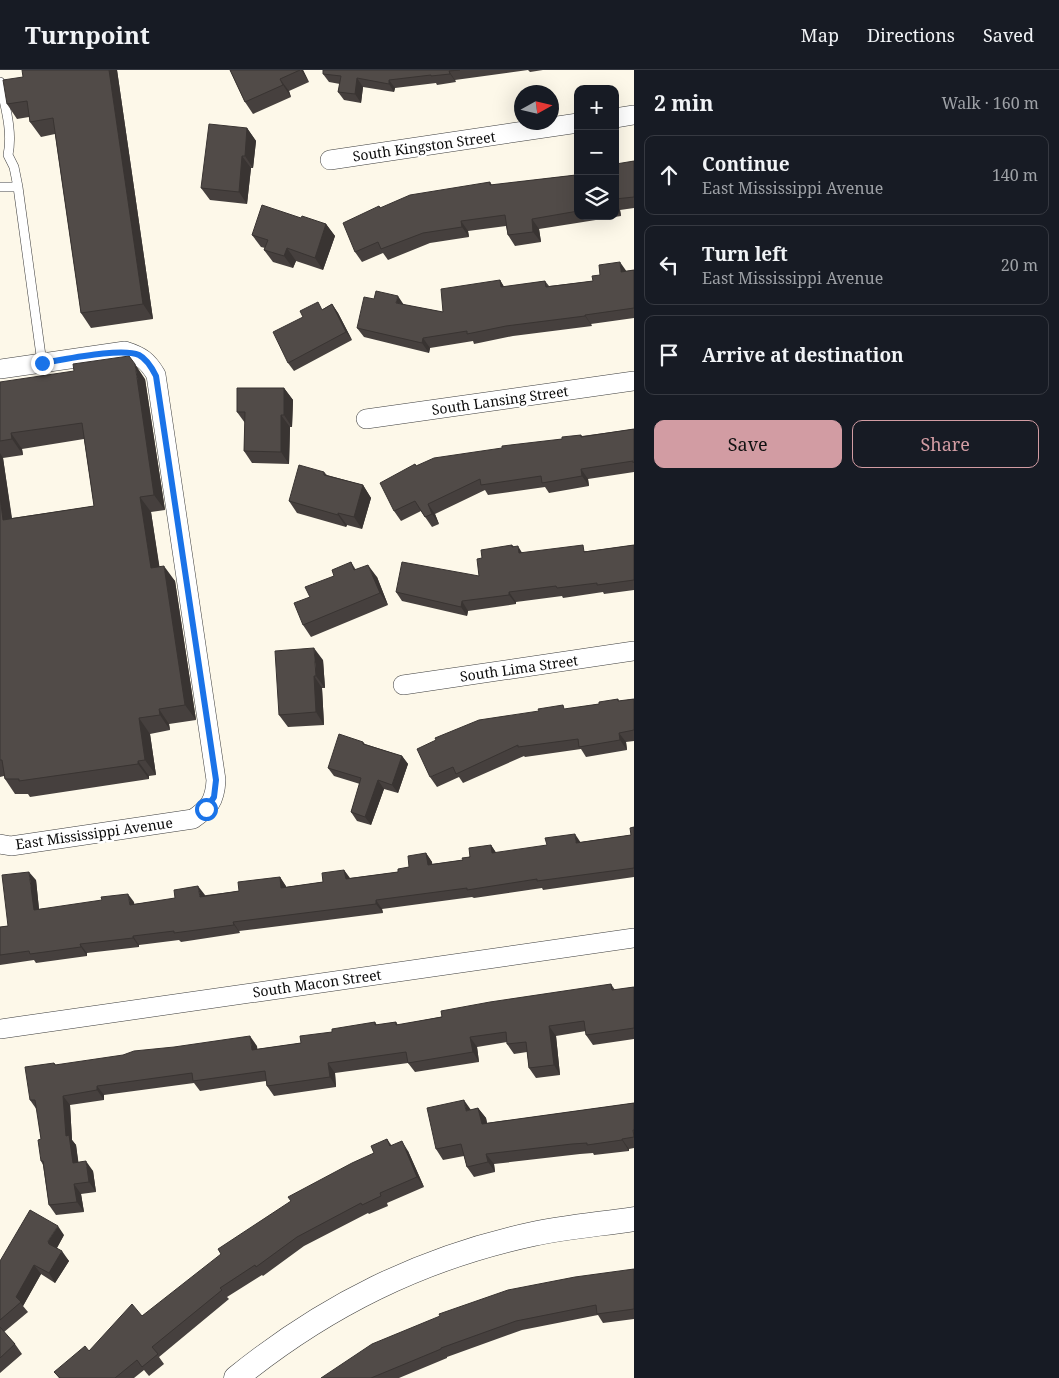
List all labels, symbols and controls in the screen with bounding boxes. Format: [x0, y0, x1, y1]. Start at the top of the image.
text: Turnpoint [25, 18, 150, 51]
text: Map [801, 23, 839, 47]
text: Directions [867, 23, 955, 47]
text: Saved [983, 23, 1034, 47]
north arrow [514, 85, 559, 130]
map controls [574, 85, 619, 220]
button: + [574, 85, 619, 130]
text: 2 min [654, 89, 713, 117]
text: Walk · 160 m [942, 92, 1039, 114]
street label: South Kingston Street [351, 127, 497, 165]
button: − [574, 130, 619, 175]
text: Continue [702, 151, 790, 177]
icon: ahead [655, 161, 683, 189]
text: 140 m [992, 164, 1038, 186]
button: layers [574, 175, 619, 220]
text: East Mississippi Avenue [702, 177, 883, 199]
text: Turn left [702, 241, 788, 267]
icon: left [655, 251, 683, 279]
text: 20 m [1001, 254, 1038, 276]
text: East Mississippi Avenue [702, 267, 883, 289]
icon: arrive [655, 341, 683, 369]
text: Arrive at destination [702, 342, 904, 368]
route end [31, 352, 54, 375]
street label: South Lansing Street [430, 381, 570, 419]
button: Save [654, 420, 842, 468]
button: Share [852, 420, 1039, 468]
street label: South Lima Street [459, 650, 579, 686]
route start [195, 798, 218, 821]
street label: East Mississippi Avenue [14, 813, 174, 853]
street label: South Macon Street [251, 965, 383, 1001]

